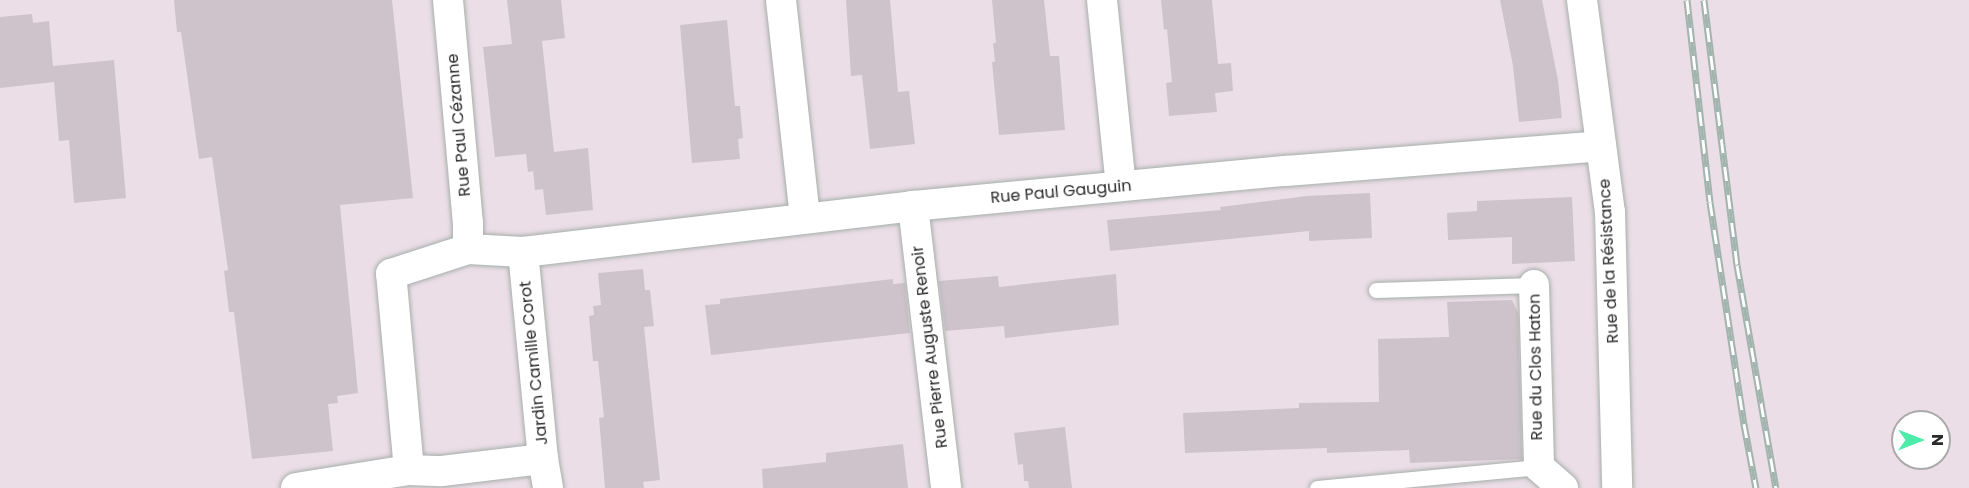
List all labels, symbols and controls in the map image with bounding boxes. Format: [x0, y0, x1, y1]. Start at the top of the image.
street label: Rue Paul Cézanne [443, 53, 475, 197]
street label: Rue Paul Gauguin [990, 176, 1132, 208]
street label: Rue de la Résistance [1595, 178, 1623, 344]
street label: Rue Pierre Auguste Renoir [908, 245, 952, 449]
street label: Jardin Camille Corot [516, 280, 552, 446]
street label: Rue du Clos Haton [1525, 293, 1547, 441]
north arrow [1891, 410, 1951, 470]
text: N [1926, 434, 1949, 446]

